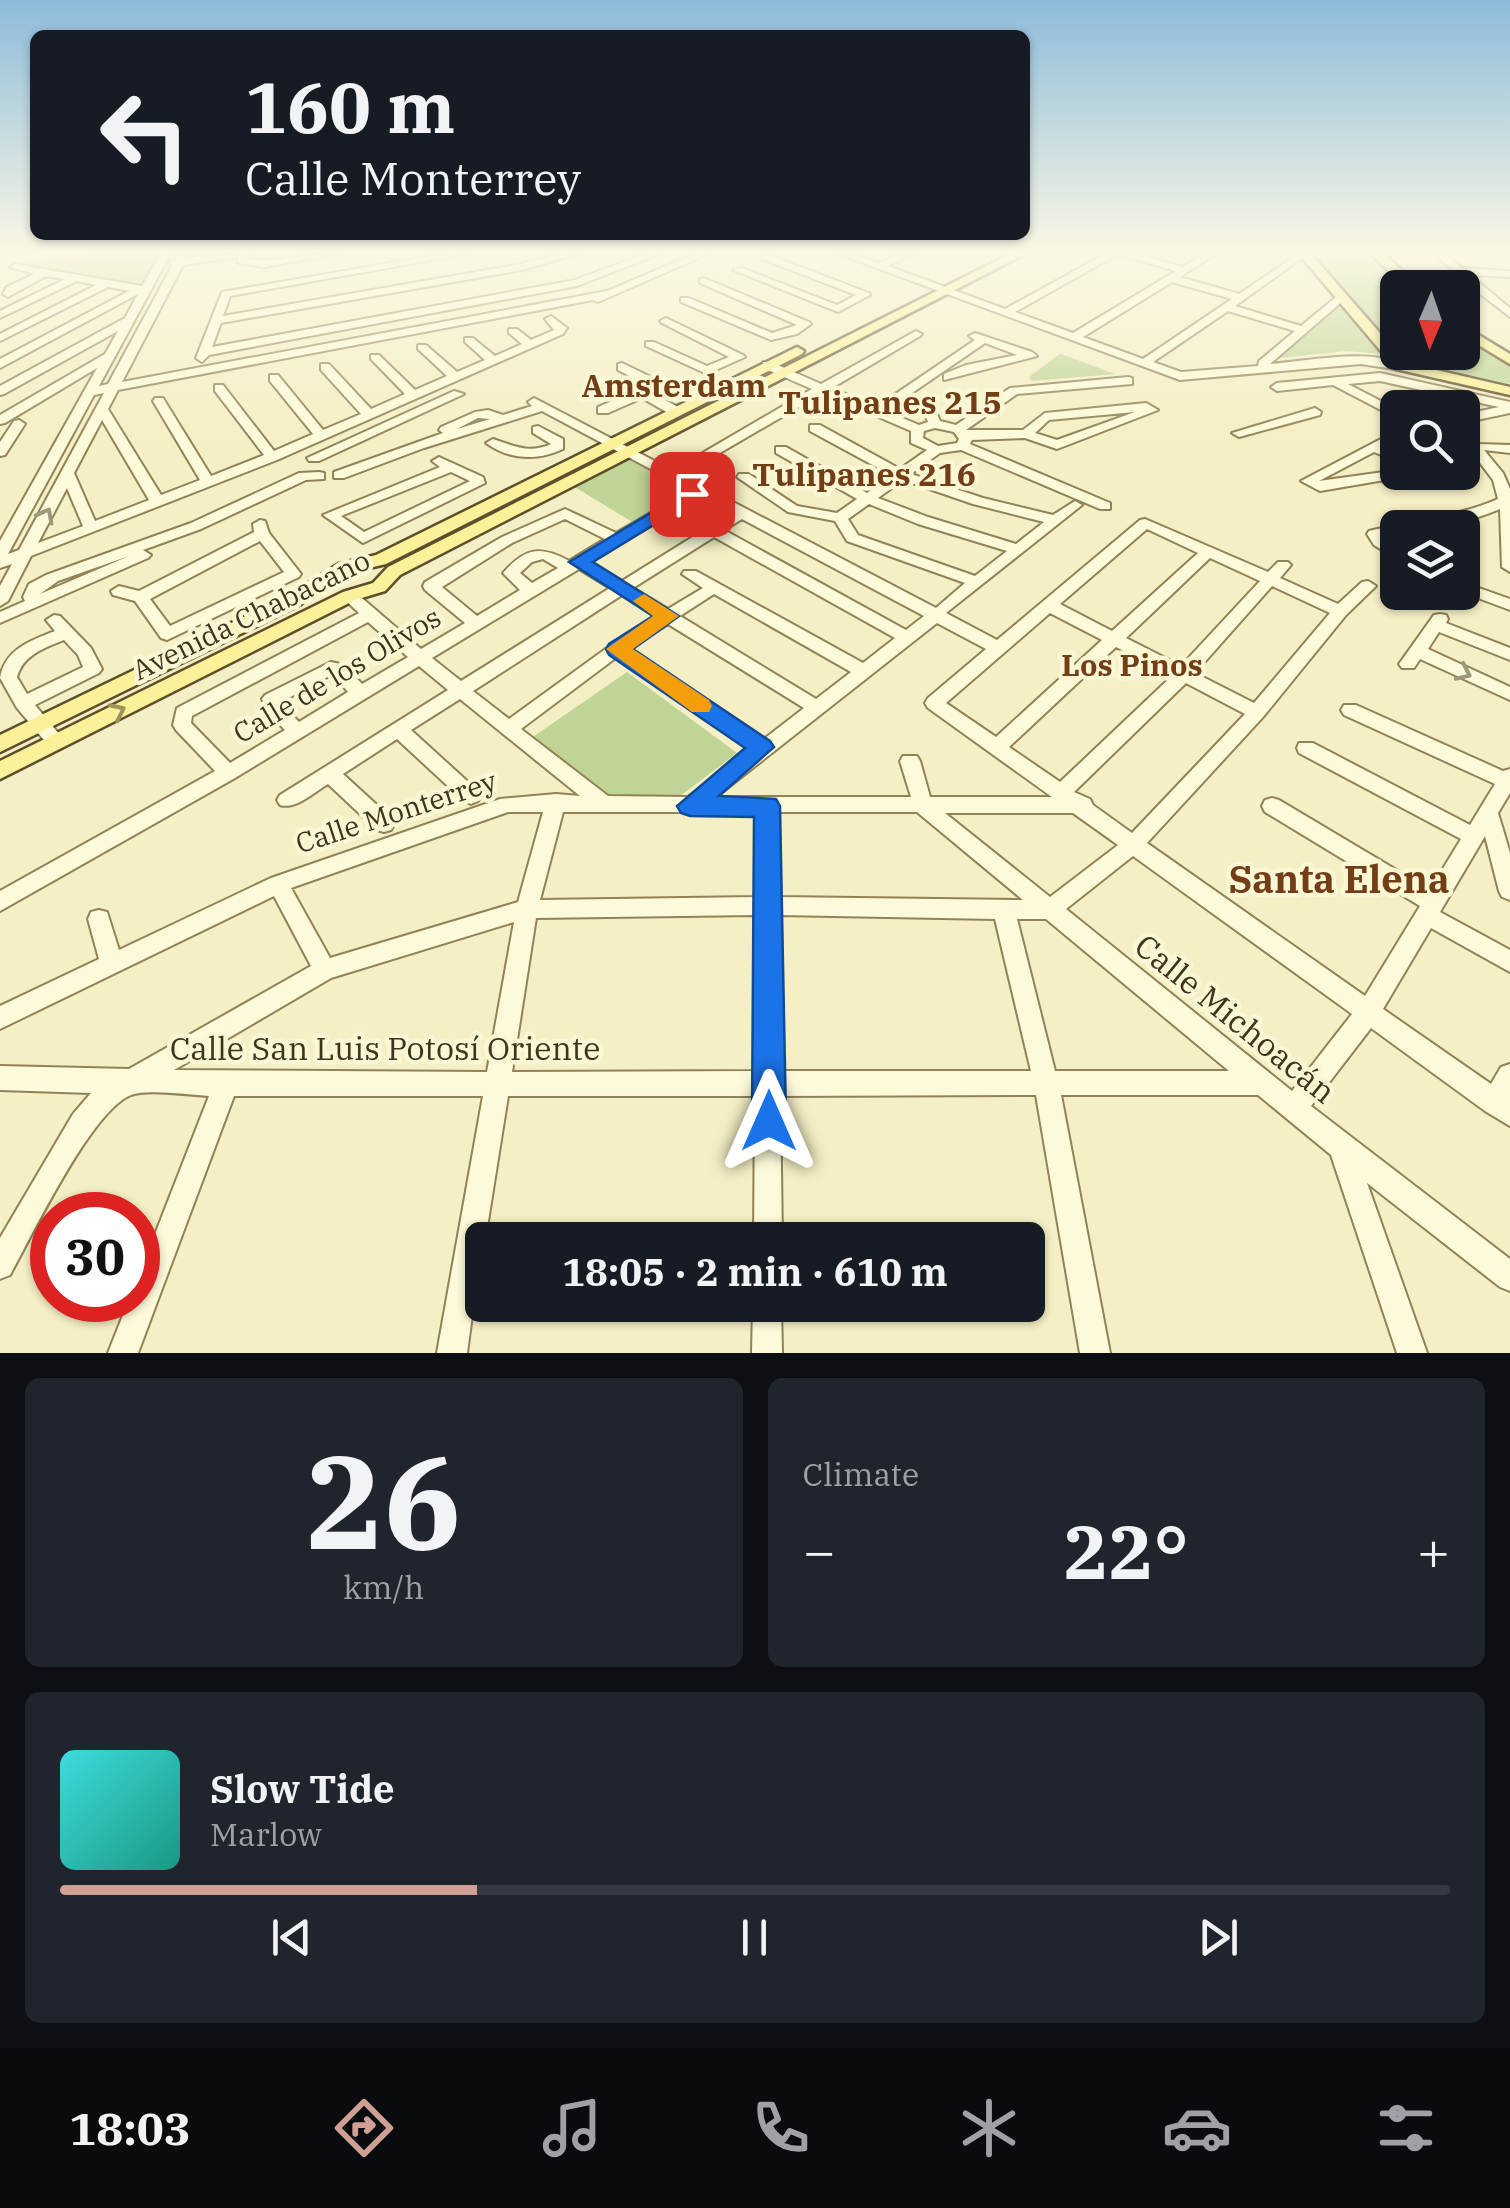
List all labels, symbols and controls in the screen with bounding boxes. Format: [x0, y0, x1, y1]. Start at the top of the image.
text: 160 m [245, 61, 455, 152]
icon: left [80, 70, 210, 200]
text: Calle Monterrey [245, 149, 581, 207]
north arrow [1380, 270, 1480, 370]
map controls [1380, 270, 1480, 610]
district label: Amsterdam [582, 364, 766, 406]
district label: Tulipanes 215 [778, 381, 1002, 423]
button: search [1380, 390, 1480, 490]
pin [650, 452, 735, 537]
district label: Tulipanes 216 [752, 453, 976, 495]
icon: arrive [665, 467, 720, 522]
one-way arrow [34, 507, 53, 525]
button: layers [1380, 510, 1480, 610]
street label: Avenida Chabacano [126, 541, 376, 688]
street label: Calle de los Olivos [226, 598, 447, 751]
district label: Los Pinos [1061, 645, 1203, 684]
one-way arrow [1454, 660, 1472, 680]
one-way arrow [108, 703, 126, 723]
street label: Calle Monterrey [291, 762, 501, 861]
district label: Santa Elena [1228, 854, 1450, 903]
street label: Calle Michoacán [1127, 924, 1345, 1112]
street label: Calle San Luis Potosí Oriente [170, 1027, 600, 1069]
position arrow [717, 1069, 821, 1173]
speed limit sign: 30 [30, 1192, 160, 1322]
text: 18:05 · 2 min · 610 m [562, 1247, 948, 1296]
text: 26 [306, 1416, 462, 1585]
text: Climate [803, 1453, 919, 1495]
text: 22° [1064, 1502, 1189, 1600]
text: − [803, 1515, 836, 1586]
text: + [1417, 1515, 1450, 1586]
text: km/h [343, 1566, 424, 1608]
text: Slow Tide [210, 1764, 395, 1813]
text: Marlow [210, 1813, 322, 1855]
icon: previous [264, 1910, 319, 1965]
icon: pause [727, 1910, 782, 1965]
icon: next [1191, 1910, 1246, 1965]
icon: directions [329, 2093, 399, 2163]
icon: music [537, 2093, 607, 2163]
icon: phone [746, 2093, 816, 2163]
icon: climate [954, 2093, 1024, 2163]
icon: car [1162, 2093, 1232, 2163]
icon: filters [1371, 2093, 1441, 2163]
text: 18:03 [69, 2099, 191, 2157]

